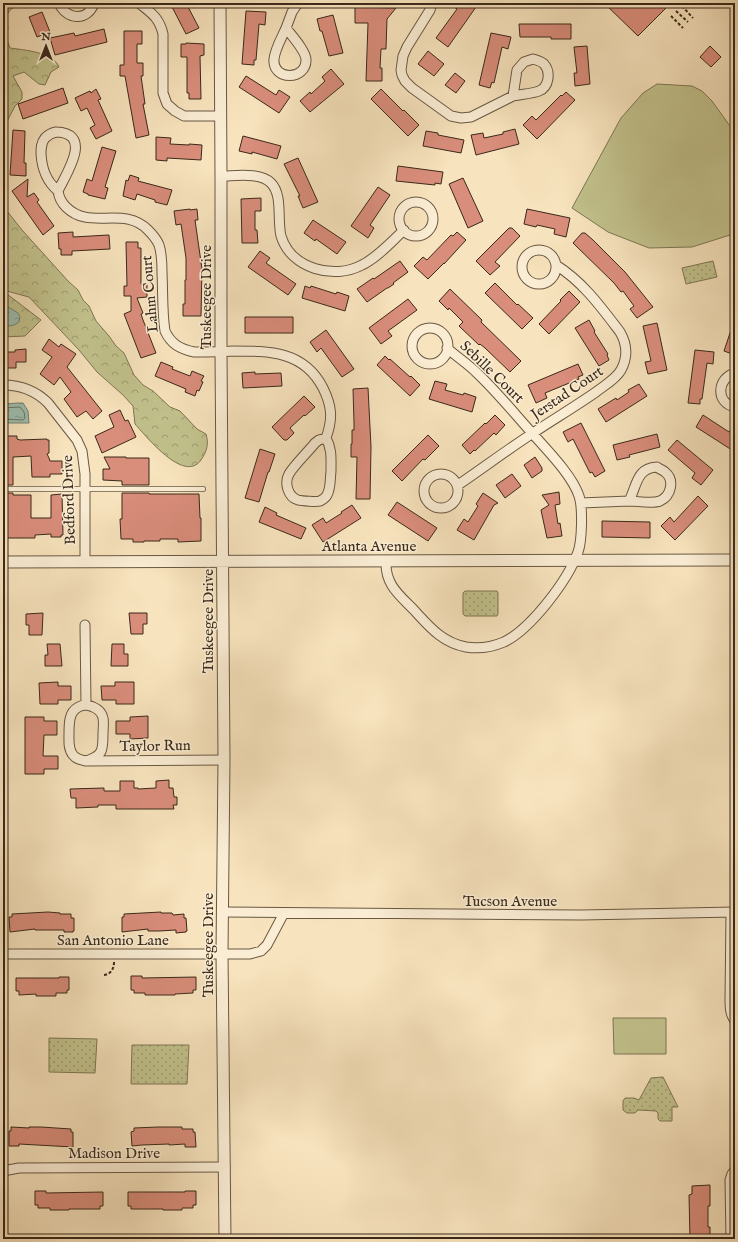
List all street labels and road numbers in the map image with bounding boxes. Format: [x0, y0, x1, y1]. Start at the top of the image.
street label: Tuskeegee Drive [197, 245, 216, 349]
street label: Lahm Court [137, 255, 163, 333]
street label: Sebille Court [456, 337, 528, 407]
street label: Jerstad Court [525, 362, 607, 425]
street label: Bedford Drive [58, 455, 80, 545]
street label: Atlanta Avenue [321, 537, 416, 556]
street label: Tuskeegee Drive [199, 569, 218, 673]
street label: Taylor Run [119, 736, 191, 756]
street label: Tucson Avenue [463, 892, 557, 911]
street label: Tuskeegee Drive [199, 893, 218, 997]
street label: San Antonio Lane [57, 931, 169, 950]
street label: Madison Drive [68, 1144, 160, 1163]

